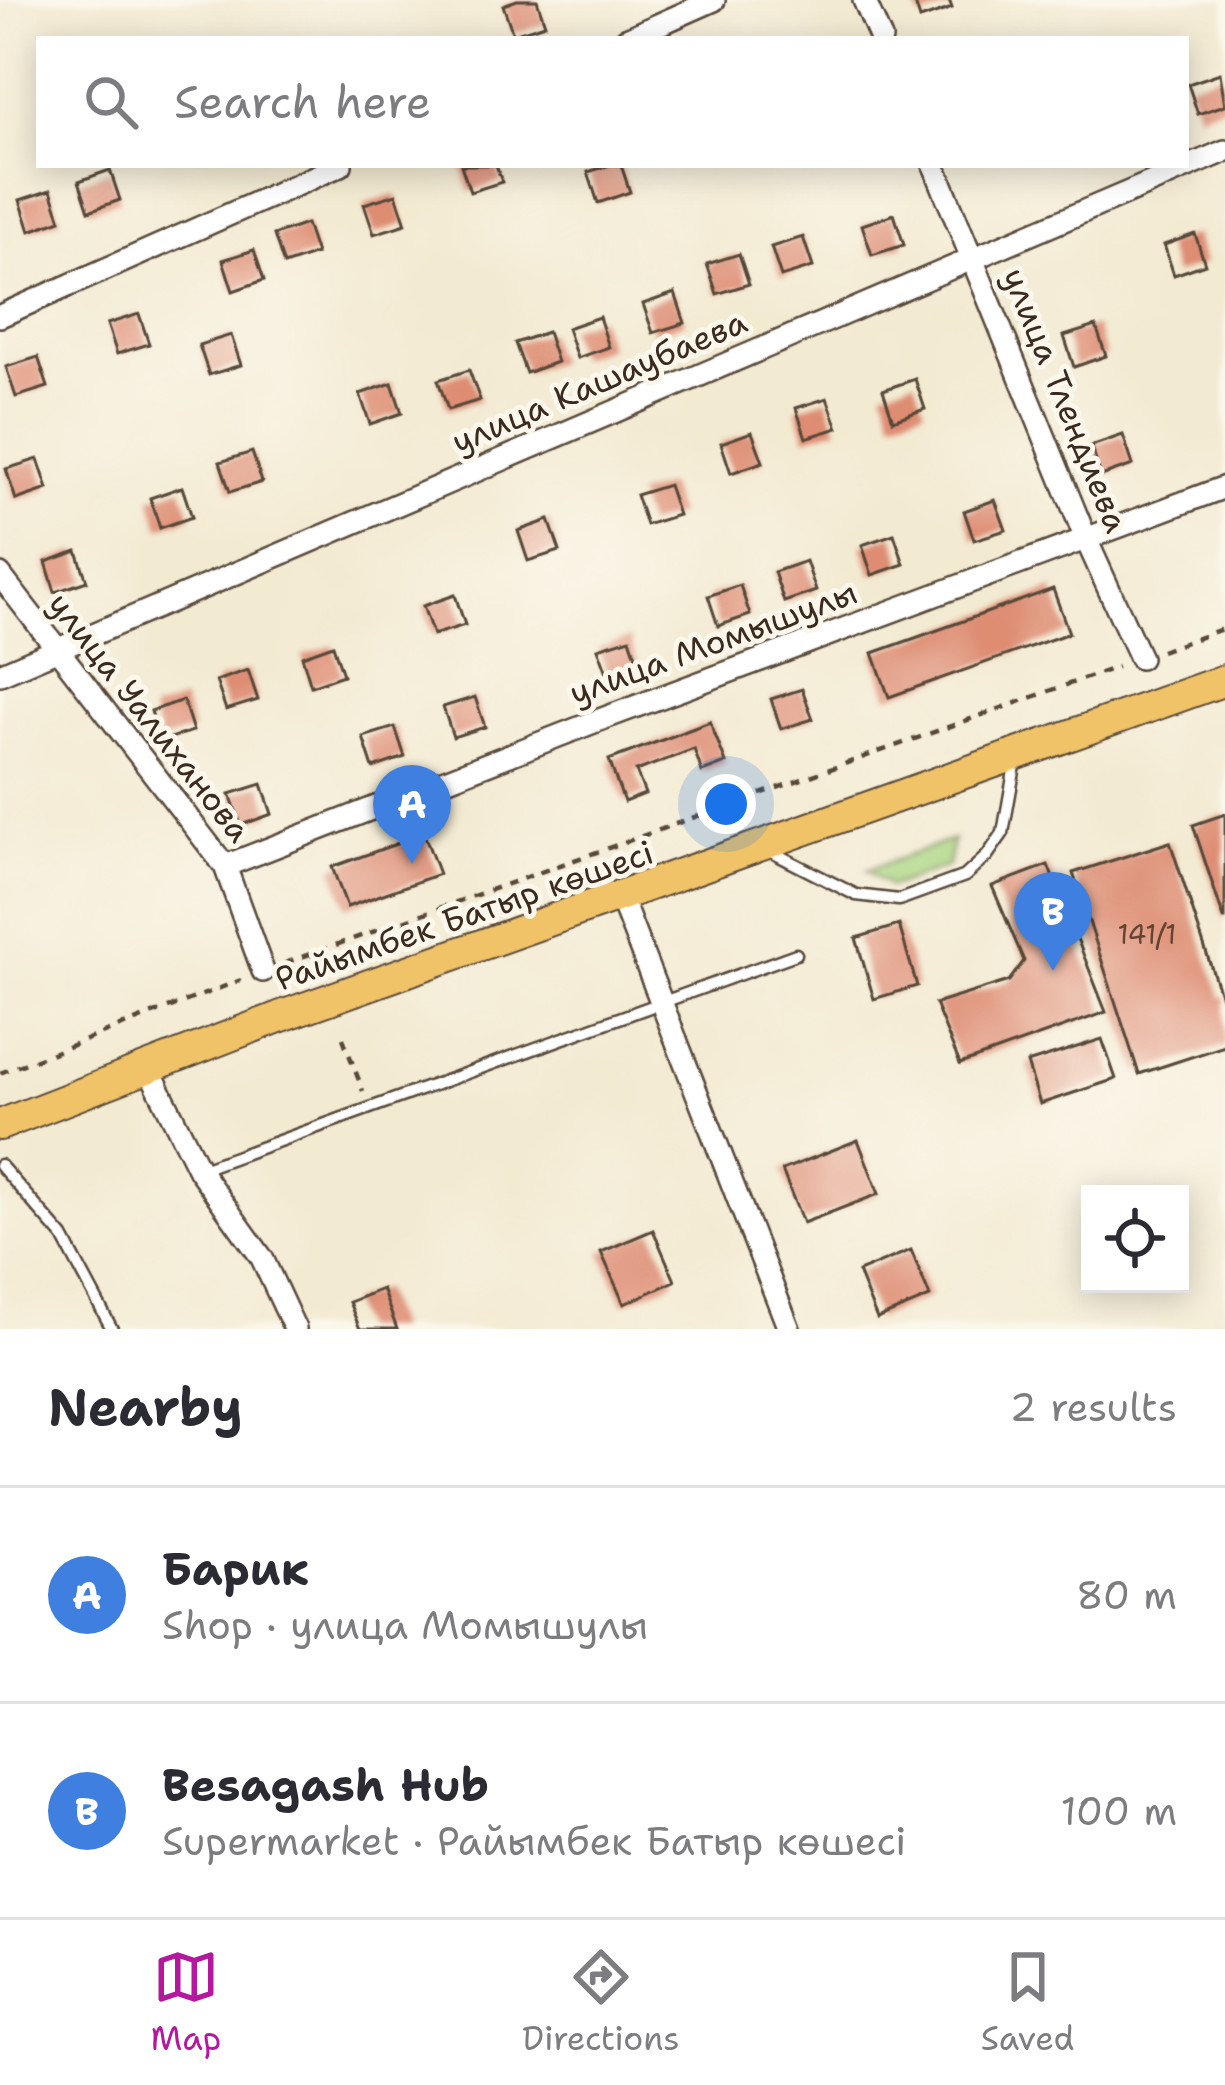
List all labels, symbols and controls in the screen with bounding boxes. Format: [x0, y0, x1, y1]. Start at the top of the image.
search box [36, 36, 1189, 168]
icon: search [78, 69, 144, 135]
text: Search here [174, 72, 431, 132]
street label: улица Тлендиева [992, 261, 1139, 539]
street label: улица Кашаубаева [445, 299, 754, 464]
street label: улица Момышулы [563, 570, 863, 715]
street label: улица Уалиханова [38, 583, 261, 852]
pin: A [373, 765, 451, 864]
your location [696, 774, 756, 834]
street label: Райымбек Батыр көшесі [269, 830, 659, 1001]
pin: B [1014, 872, 1092, 971]
house number: 141/1 [1118, 916, 1177, 953]
map controls [1081, 1185, 1189, 1293]
button: locate [1081, 1185, 1189, 1293]
text: Nearby [48, 1373, 243, 1441]
text: 2 results [1010, 1381, 1177, 1433]
text: Барик [162, 1539, 309, 1599]
text: A [72, 1569, 102, 1621]
text: 80 m [1076, 1569, 1177, 1621]
text: Shop · улица Момышулы [162, 1599, 648, 1651]
text: Besagash Hub [162, 1755, 489, 1815]
text: B [75, 1785, 99, 1837]
text: 100 m [1061, 1785, 1177, 1837]
text: Supermarket · Райымбек Батыр көшесі [162, 1815, 906, 1867]
tab: Map [151, 1944, 221, 2061]
tab: Directions [522, 1944, 680, 2061]
tab: Saved [981, 1944, 1074, 2061]

